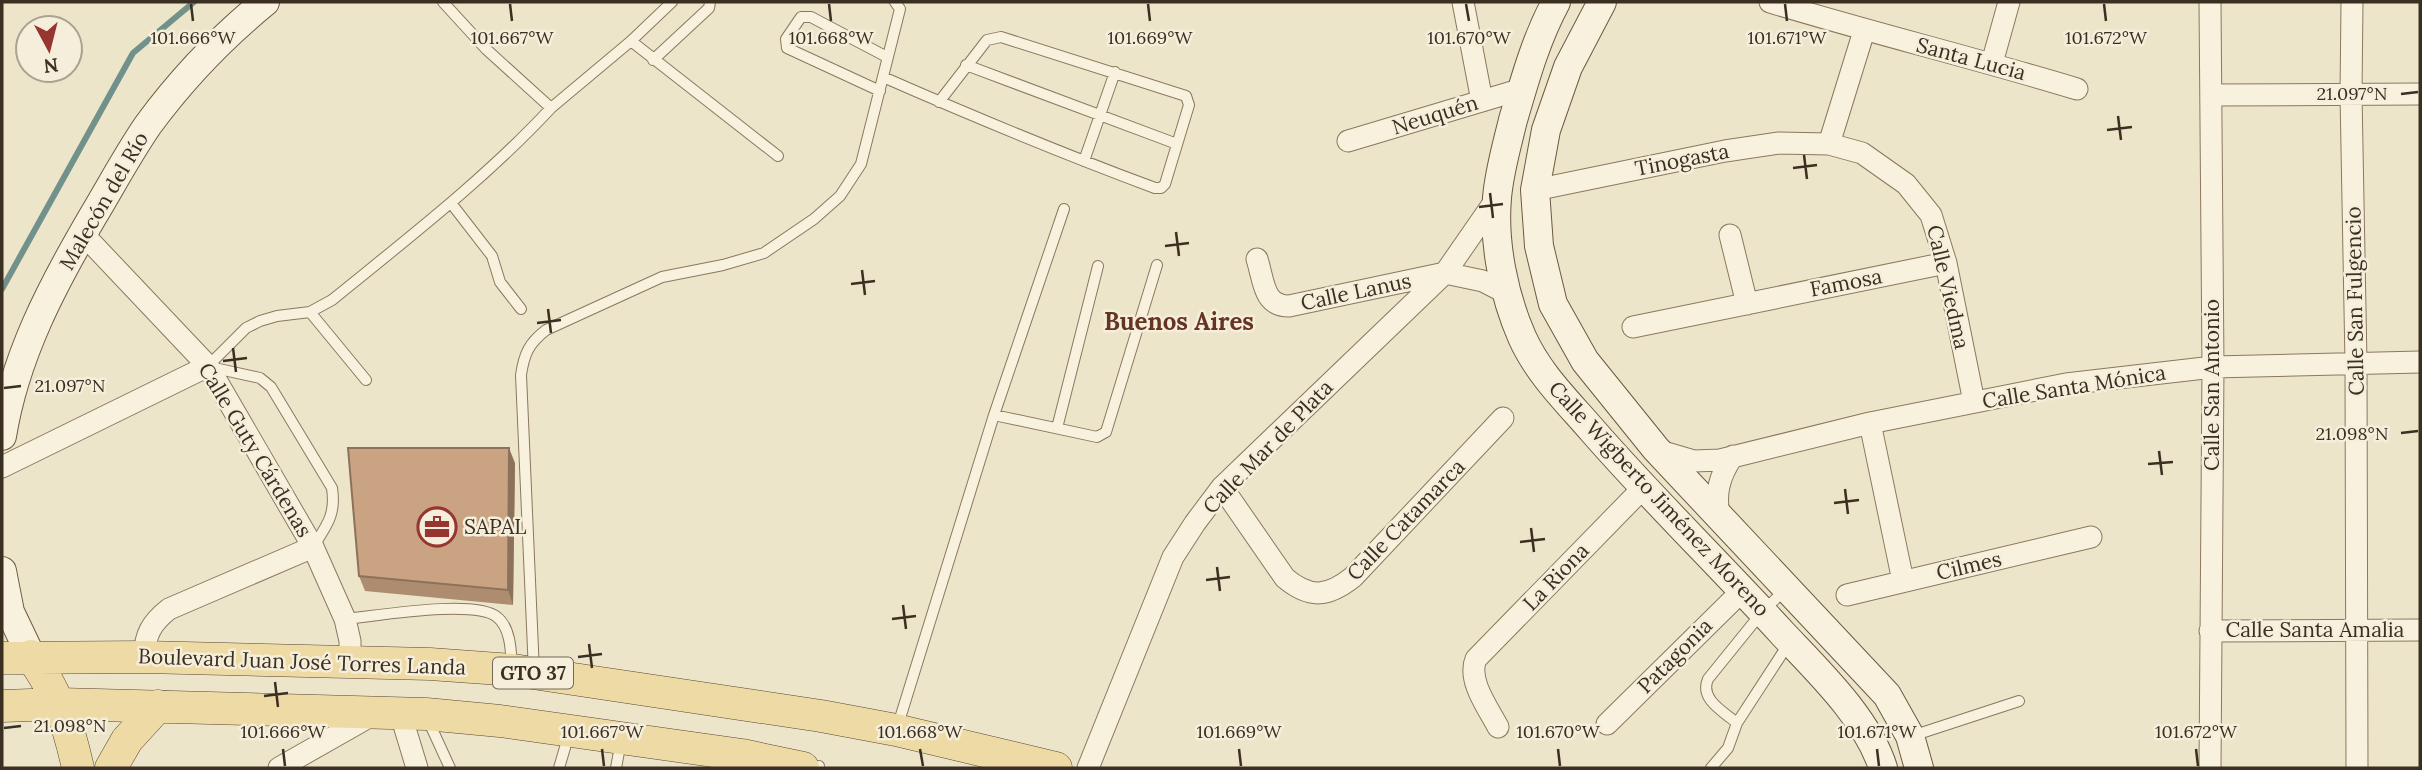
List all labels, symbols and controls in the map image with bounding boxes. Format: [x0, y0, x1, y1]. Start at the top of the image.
north arrow [14, 14, 84, 84]
text: 101.666°W [151, 26, 237, 49]
text: 101.667°W [471, 26, 554, 49]
text: 101.668°W [789, 26, 874, 49]
text: 101.669°W [1108, 26, 1194, 49]
text: 101.670°W [1427, 26, 1512, 49]
text: 101.671°W [1748, 26, 1828, 49]
text: 101.672°W [2065, 26, 2148, 49]
street label: Santa Lucia [1913, 31, 2029, 86]
text: N [42, 53, 60, 79]
text: 21.097°N [2317, 82, 2387, 105]
street label: Neuquén [1389, 89, 1481, 140]
street label: Malecón del Río [53, 127, 154, 275]
street label: Tinogasta [1632, 137, 1732, 182]
street label: Calle San Fulgencio [2339, 206, 2370, 396]
street label: Calle Viedma [1921, 222, 1976, 352]
street label: Famosa [1807, 262, 1885, 303]
street label: Calle Lanus [1298, 267, 1414, 316]
street label: Calle San Antonio [2198, 299, 2225, 471]
district label: Buenos Aires [1104, 306, 1254, 337]
street label: Calle Guty Cárdenas [193, 358, 318, 542]
street label: Calle Santa Mónica [1980, 359, 2168, 414]
text: 21.097°N [35, 374, 105, 397]
street label: Calle Mar de Plata [1197, 374, 1339, 519]
street label: Calle Wigberto Jiménez Moreno [1543, 375, 1776, 622]
text: 21.098°N [2315, 422, 2389, 445]
street label: Calle Catamarca [1341, 453, 1471, 586]
office icon: SAPAL [416, 506, 458, 548]
place label: SAPAL [464, 513, 526, 540]
street label: La Riona [1517, 537, 1595, 616]
street label: Cilmes [1934, 545, 2004, 586]
street label: Patagonia [1631, 612, 1718, 699]
street label: Calle Santa Amalia [2226, 616, 2405, 643]
street label: Boulevard Juan José Torres Landa [138, 642, 467, 681]
road number: GTO 37 [493, 658, 573, 688]
text: 21.098°N [33, 714, 107, 737]
text: 101.666°W [241, 720, 327, 743]
text: 101.667°W [561, 720, 644, 743]
text: 101.668°W [878, 720, 963, 743]
text: 101.669°W [1197, 720, 1283, 743]
text: 101.670°W [1516, 720, 1601, 743]
text: 101.671°W [1838, 720, 1918, 743]
text: 101.672°W [2155, 720, 2238, 743]

